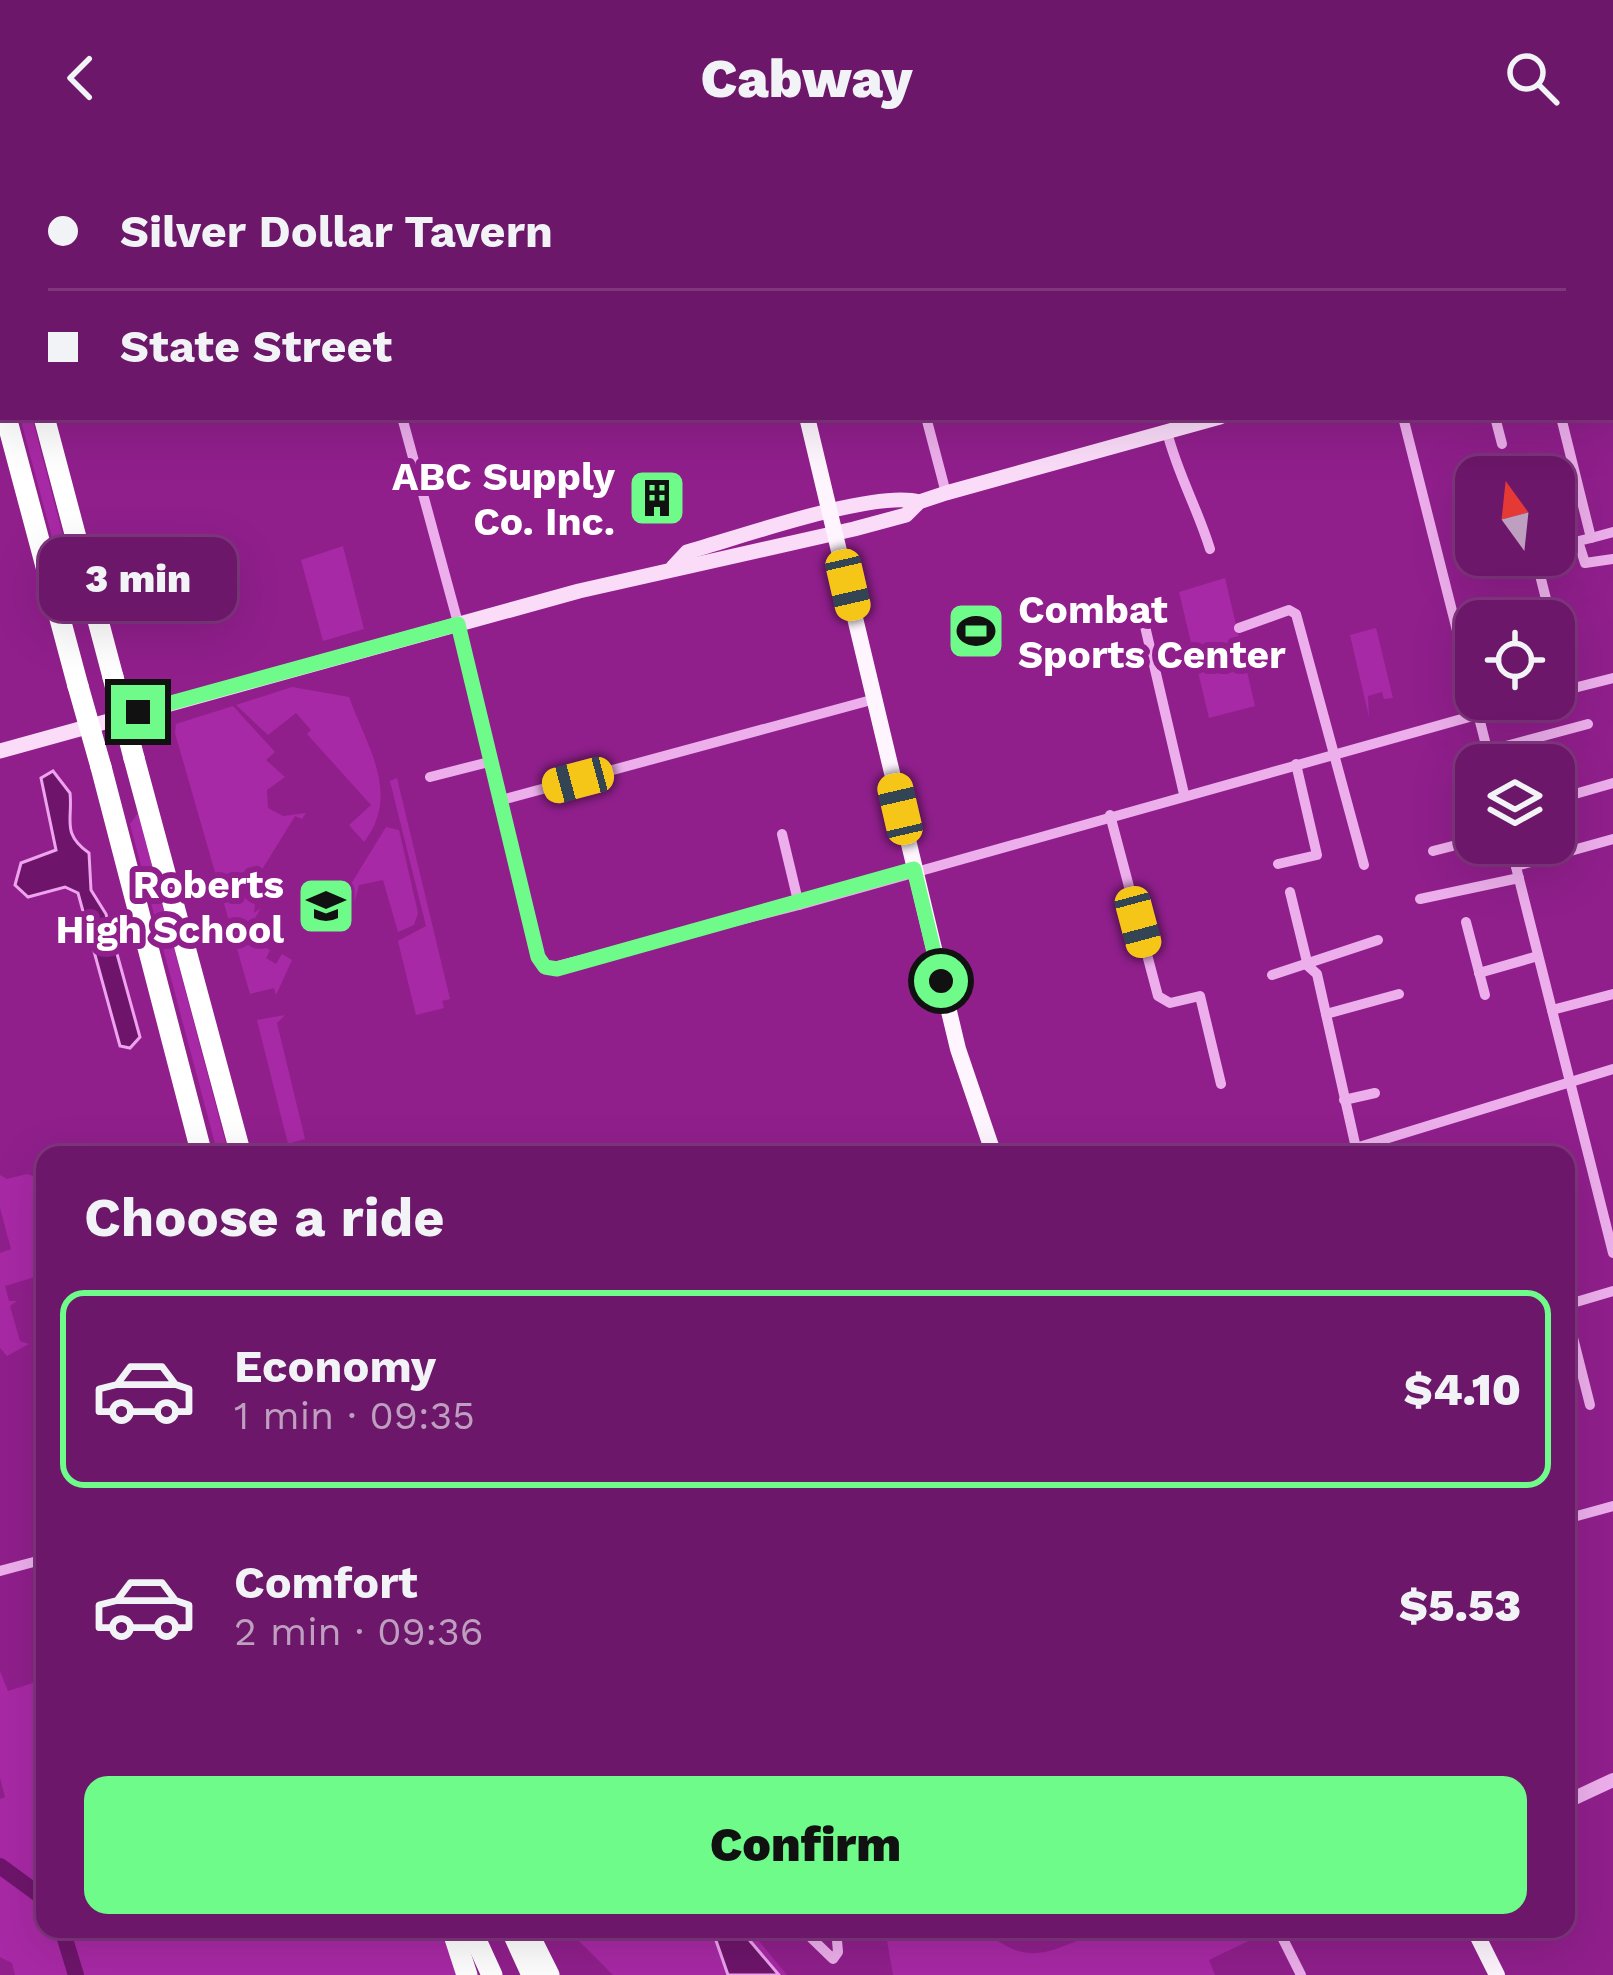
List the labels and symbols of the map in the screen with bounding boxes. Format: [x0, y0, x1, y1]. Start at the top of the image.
place label: ABC Supply Co. Inc. [392, 454, 615, 544]
north arrow [1455, 456, 1575, 576]
building icon: ABC Supply Co. Inc. [626, 467, 688, 529]
callout: 3 min [39, 538, 237, 622]
car [822, 546, 874, 624]
place label: Combat Sports Center [1018, 587, 1286, 677]
sports icon: Combat Sports Center [945, 600, 1007, 662]
route end [111, 685, 165, 739]
car [539, 753, 617, 807]
car [874, 770, 926, 848]
place label: Roberts High School [56, 862, 284, 952]
school or university icon: Roberts High School [295, 875, 357, 937]
car [1111, 883, 1165, 961]
route start [914, 954, 968, 1008]

